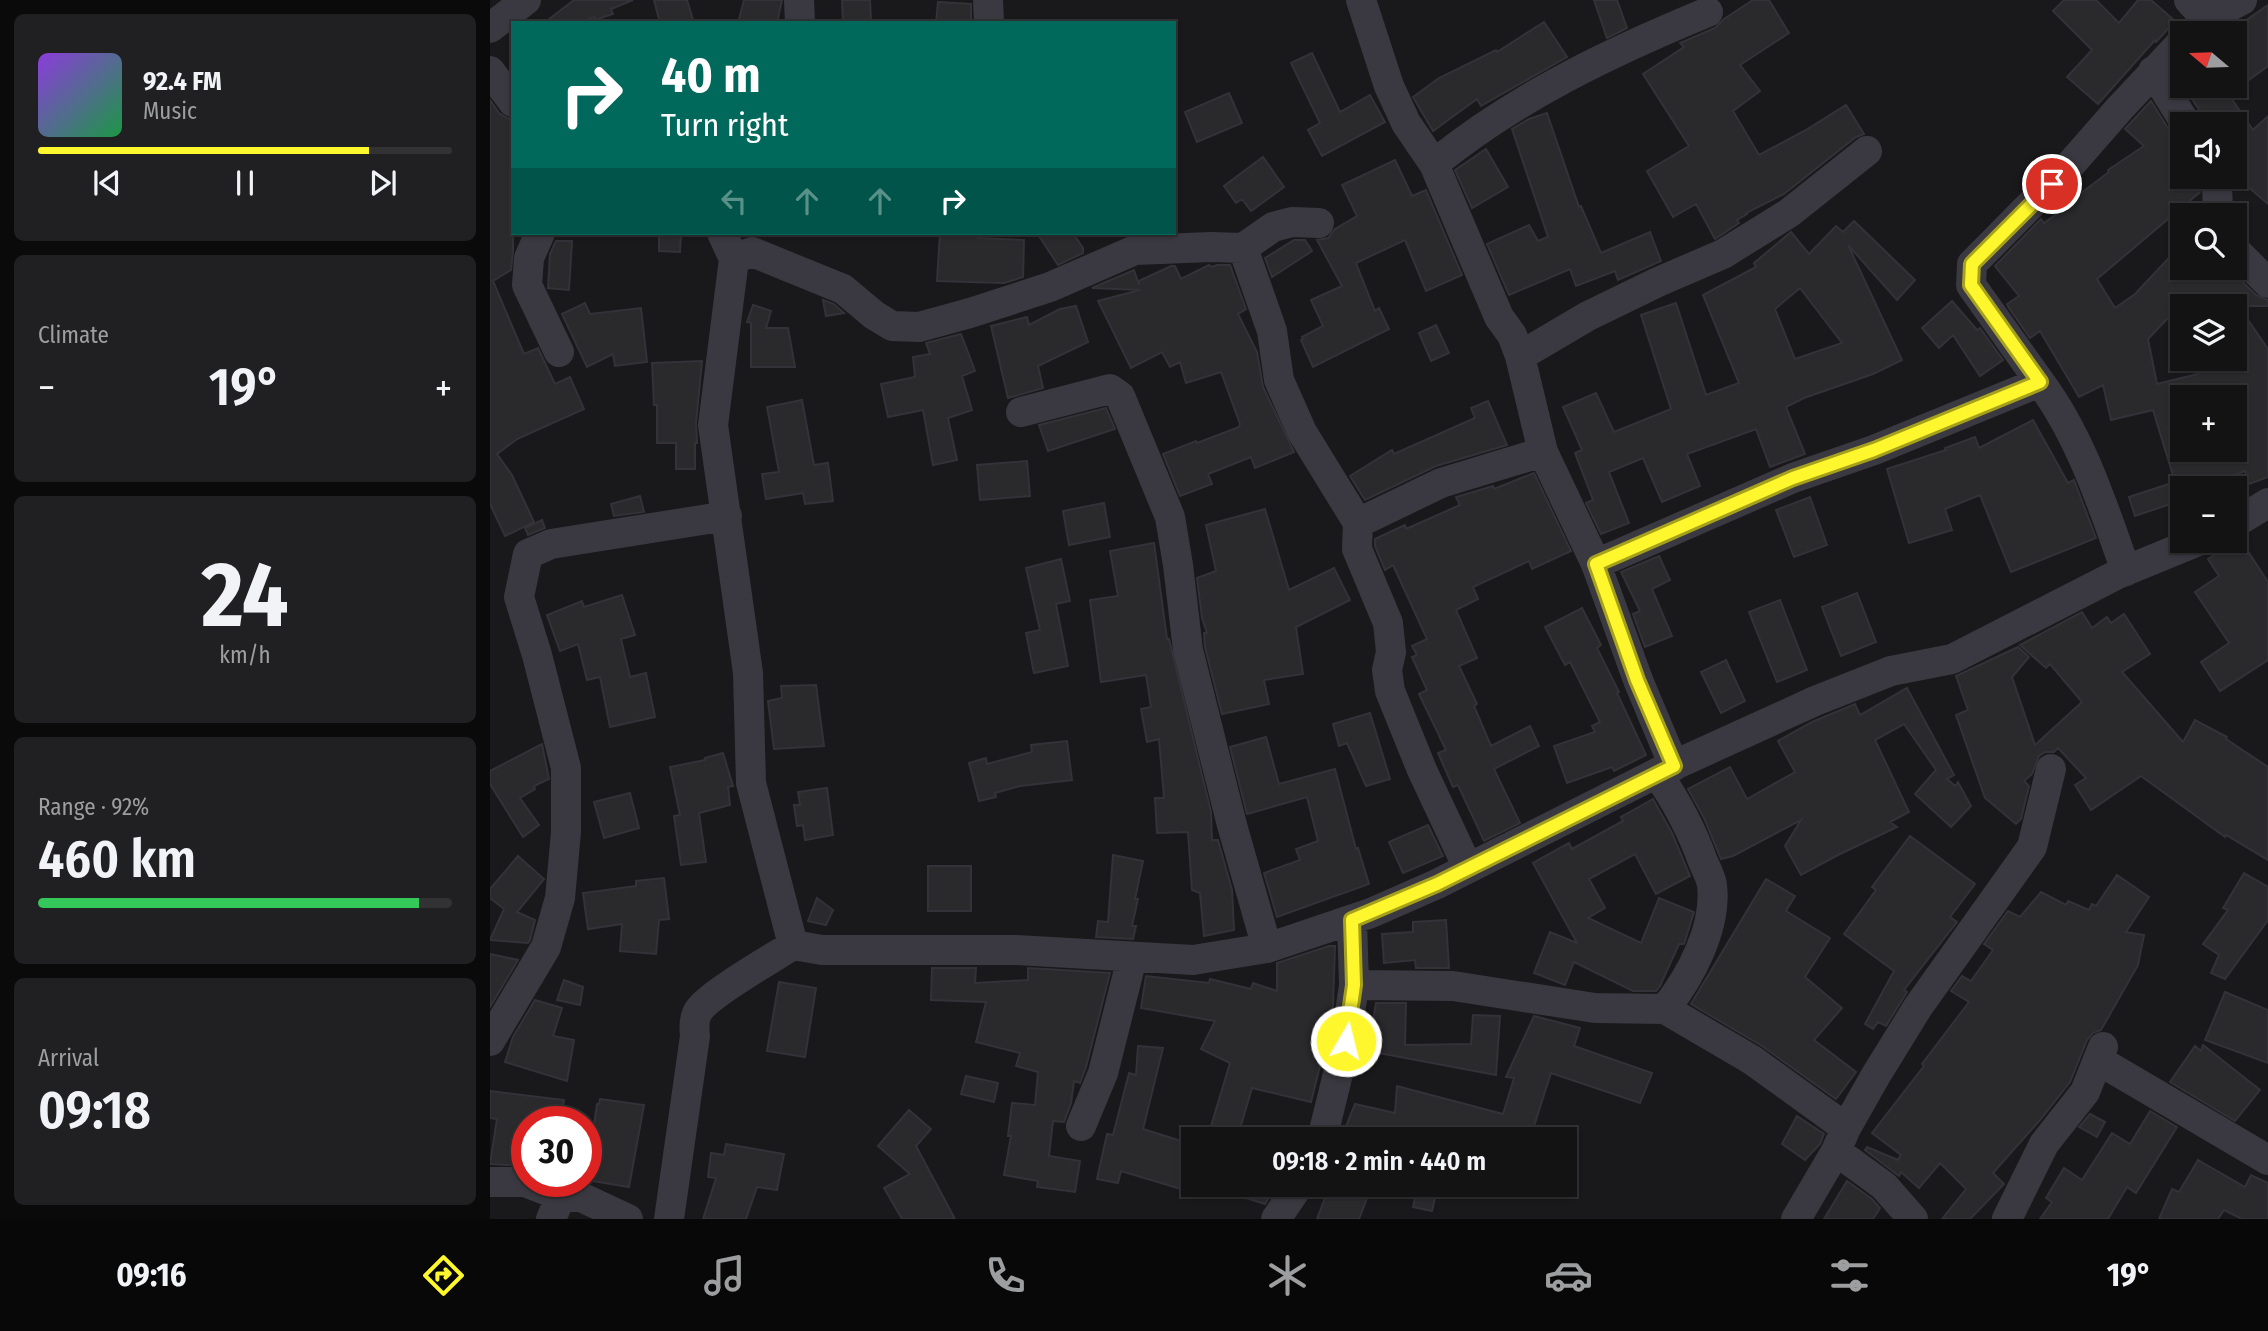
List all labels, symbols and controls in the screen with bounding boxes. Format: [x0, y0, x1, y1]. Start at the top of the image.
north arrow [2170, 21, 2247, 98]
map controls [2170, 21, 2247, 553]
text: 40 m [661, 46, 761, 105]
icon: right [546, 49, 637, 140]
text: 92.4 FM [143, 66, 222, 97]
text: Music [143, 97, 197, 125]
text: Turn right [661, 106, 788, 144]
button: sound [2170, 112, 2247, 189]
pin [2022, 154, 2082, 214]
icon: previous [88, 164, 126, 202]
icon: pause [226, 164, 264, 202]
icon: next [364, 164, 402, 202]
icon: arrive [2033, 165, 2071, 203]
icon: left [715, 182, 753, 220]
icon: ahead [788, 182, 826, 220]
icon: ahead [861, 182, 899, 220]
icon: right [934, 182, 972, 220]
button: search [2170, 203, 2247, 280]
button: layers [2170, 294, 2247, 371]
text: Climate [38, 321, 109, 349]
text: 19° [209, 356, 281, 419]
text: − [38, 365, 55, 411]
text: + [435, 365, 452, 411]
button: + [2170, 385, 2247, 462]
button: − [2170, 476, 2247, 553]
text: 24 [201, 541, 289, 650]
text: km/h [219, 641, 271, 669]
text: Range · 92% [38, 793, 149, 821]
text: 460 km [38, 828, 196, 891]
position arrow [1309, 1004, 1383, 1078]
text: Arrival [38, 1044, 99, 1072]
text: 09:18 [38, 1079, 151, 1142]
speed limit sign: 30 [511, 1106, 602, 1197]
text: 09:18 · 2 min · 440 m [1272, 1146, 1486, 1177]
icon: directions [419, 1251, 468, 1300]
icon: music [700, 1251, 749, 1300]
icon: phone [981, 1251, 1030, 1300]
icon: climate [1263, 1251, 1312, 1300]
icon: car [1544, 1251, 1593, 1300]
icon: filters [1825, 1251, 1874, 1300]
text: 09:16 [116, 1256, 186, 1294]
text: 19° [2107, 1256, 2152, 1294]

